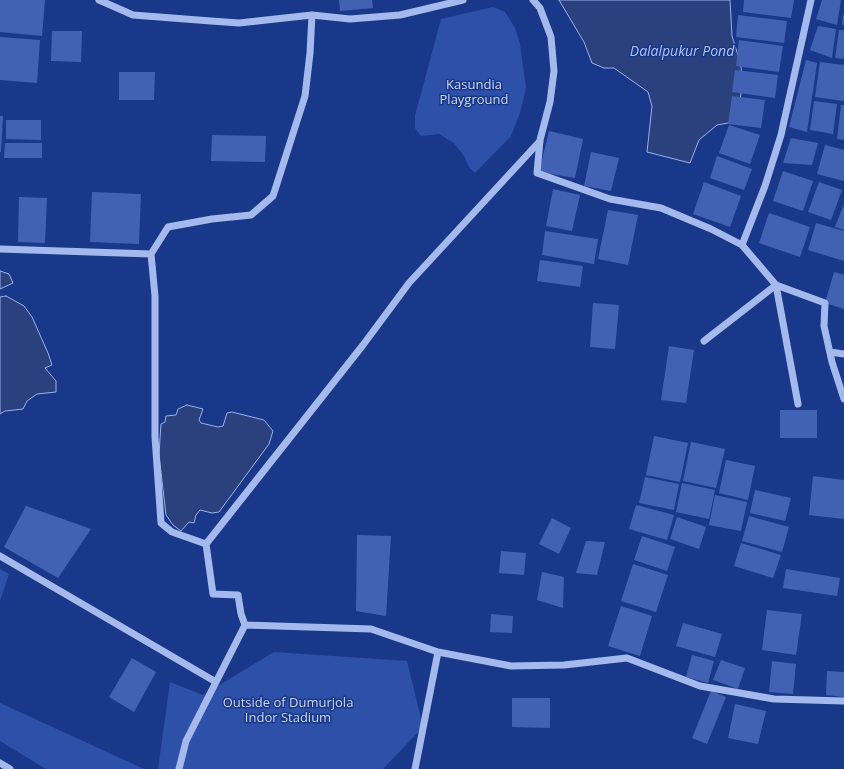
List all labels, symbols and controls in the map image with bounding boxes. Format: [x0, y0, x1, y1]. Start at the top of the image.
water label: Dalalpukur Pond [630, 44, 734, 60]
park label: Kasundia Playground [440, 77, 508, 108]
park label: Outside of Dumurjola Indor Stadium [223, 695, 353, 726]

